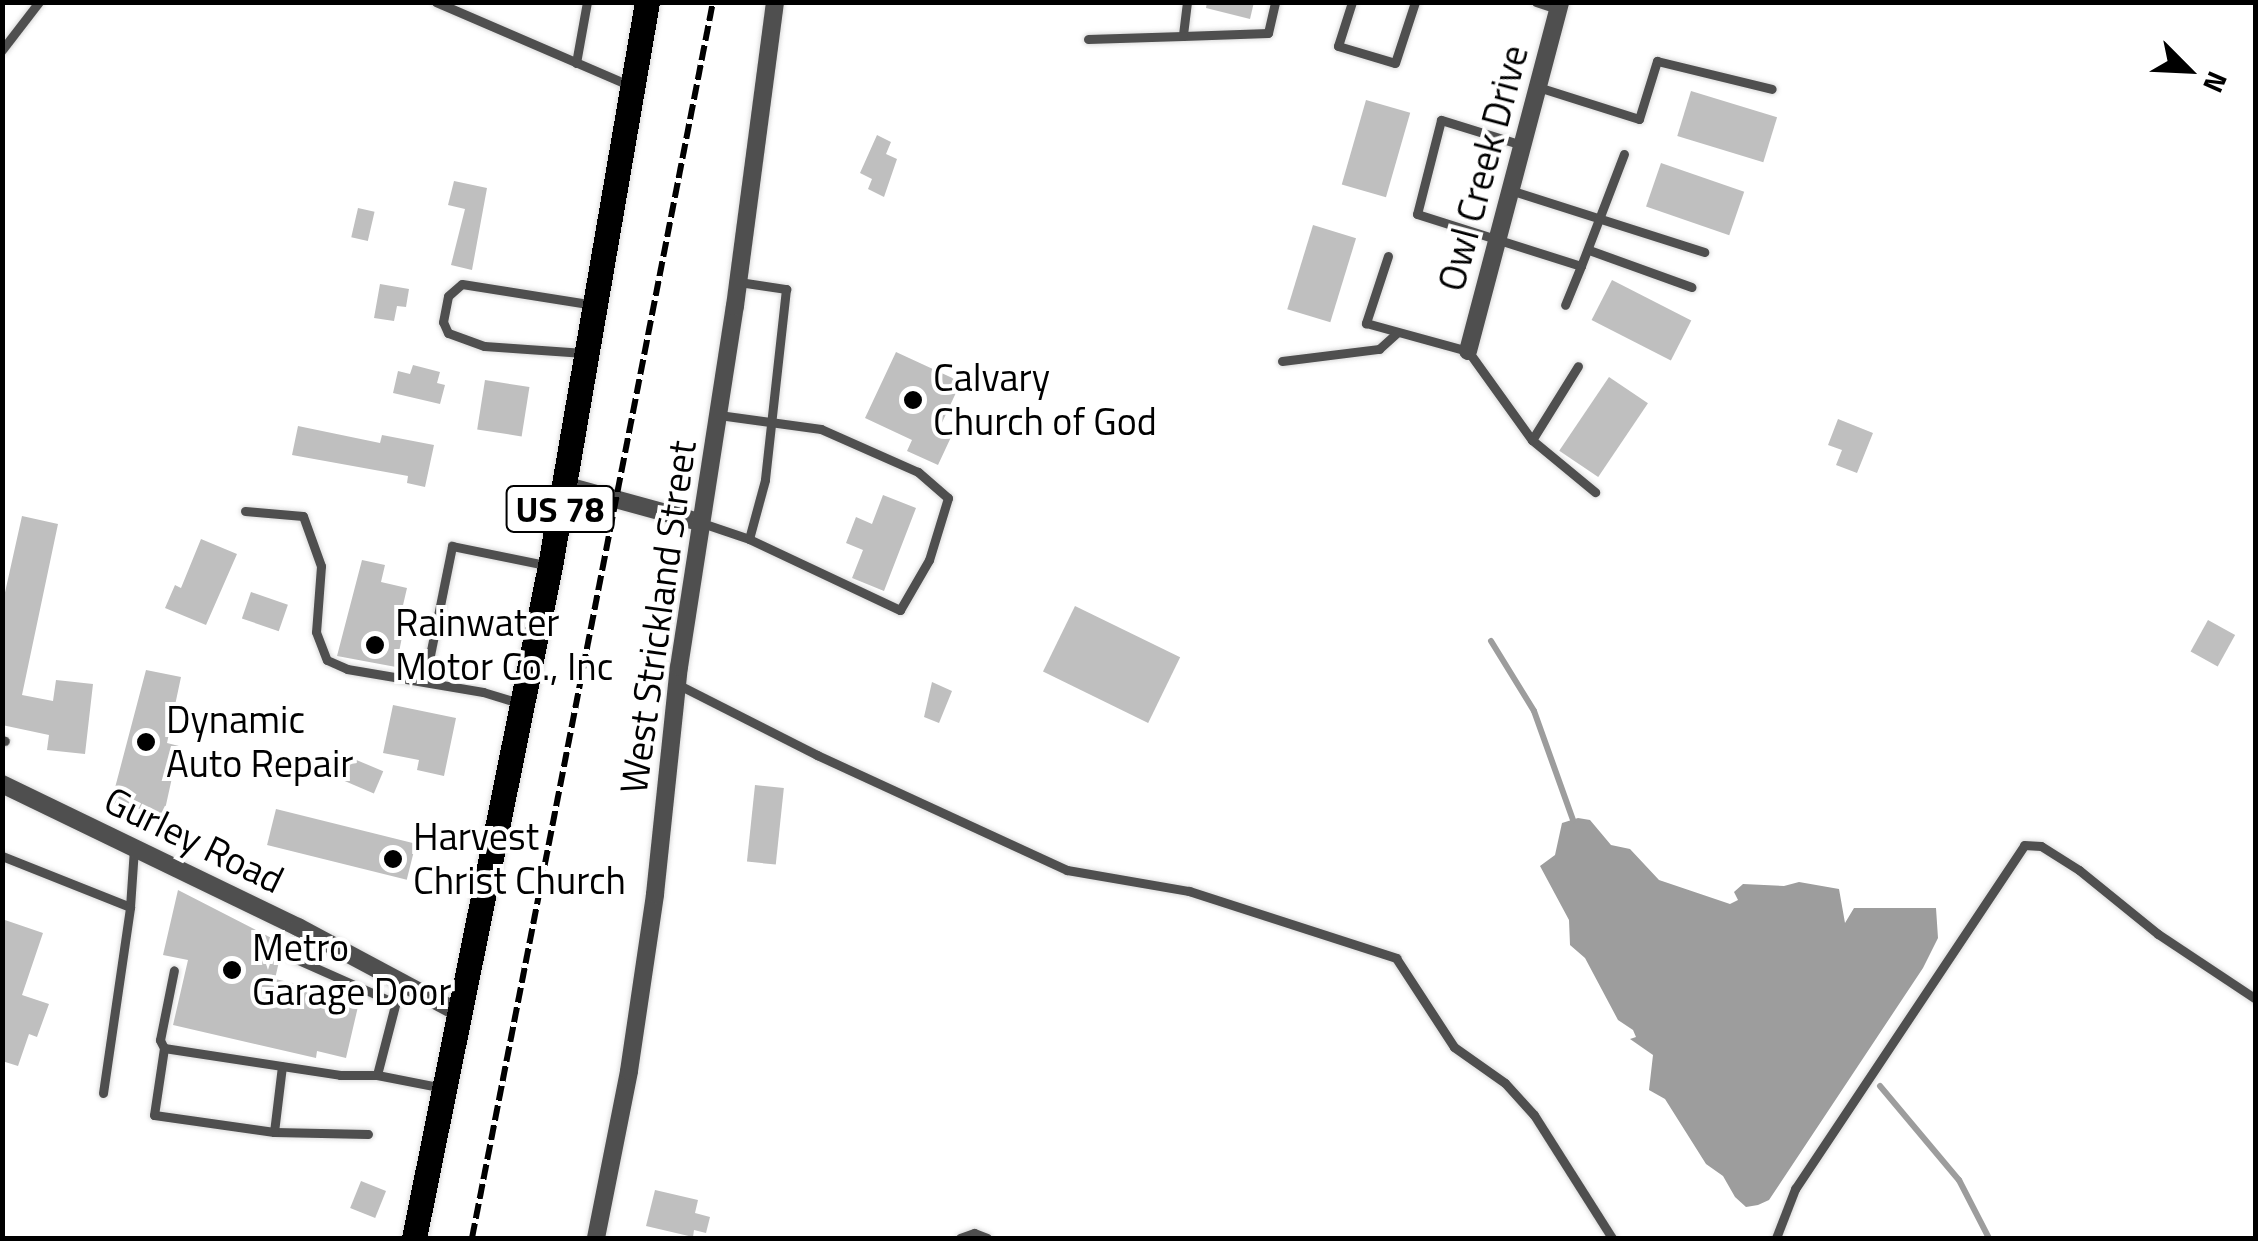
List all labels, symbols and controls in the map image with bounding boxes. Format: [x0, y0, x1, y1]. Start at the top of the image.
north arrow [2138, 20, 2238, 120]
street label: Owl Creek Drive [1428, 40, 1538, 296]
text: N [2192, 65, 2239, 100]
place label: Calvary Church of God [933, 355, 1157, 444]
marker: Calvary Church of God [902, 389, 924, 411]
street label: West Strickland Street [611, 438, 705, 796]
road number: US 78 [505, 479, 615, 539]
place label: Rainwater Motor Co., Inc [395, 600, 613, 689]
marker: Rainwater Motor Co., Inc [364, 634, 386, 656]
place label: Dynamic Auto Repair [166, 697, 353, 786]
marker: Dynamic Auto Repair [135, 731, 157, 753]
street label: Gurley Road [97, 777, 291, 903]
place label: Harvest Christ Church [413, 814, 626, 904]
marker: Harvest Christ Church [382, 848, 404, 870]
place label: Metro Garage Door [252, 925, 451, 1014]
marker: Metro Garage Door [221, 959, 243, 981]

